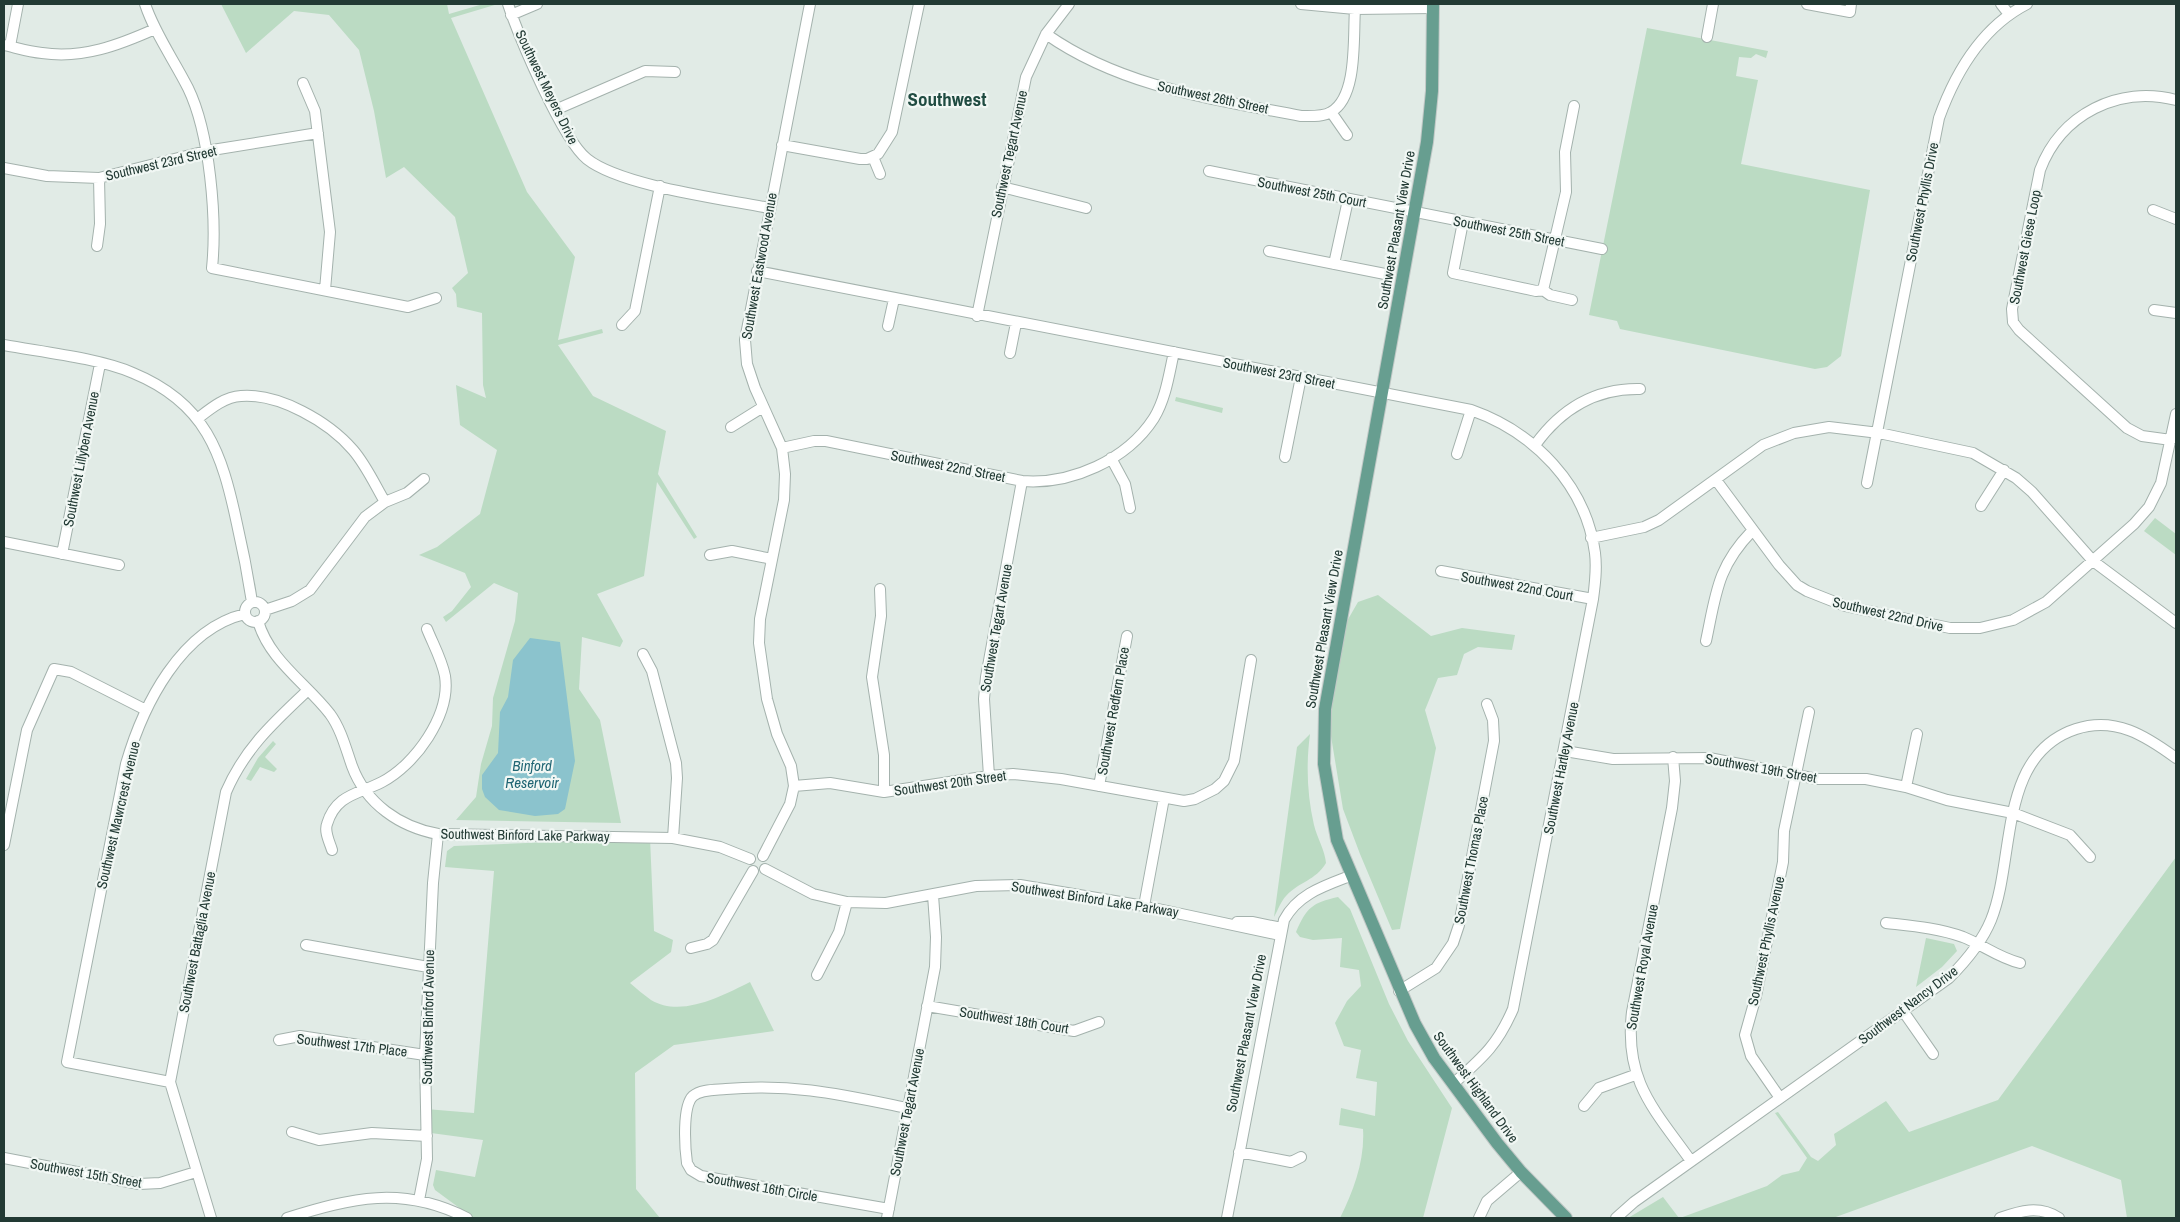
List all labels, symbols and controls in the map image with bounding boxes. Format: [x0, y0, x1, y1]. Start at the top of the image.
street label: Southwest Meyers Drive [511, 27, 583, 147]
street label: Southwest 26th Street [1156, 76, 1270, 118]
district label: Southwest [908, 86, 986, 112]
street label: Southwest Tegart Avenue [987, 89, 1031, 219]
street label: Southwest 23rd Street [104, 141, 218, 185]
street label: Southwest Phyllis Drive [1902, 141, 1942, 263]
street label: Southwest Pleasant View Drive [1373, 149, 1419, 311]
street label: Southwest 25th Court [1256, 173, 1368, 211]
street label: Southwest Giese Loop [2005, 188, 2045, 306]
street label: Southwest Eastwood Avenue [737, 191, 781, 341]
street label: Southwest 25th Street [1452, 211, 1566, 251]
street label: Southwest 23rd Street [1222, 353, 1336, 393]
street label: Southwest Lillyben Avenue [59, 390, 103, 528]
street label: Southwest 22nd Street [889, 446, 1007, 486]
street label: Southwest Pleasant View Drive [1301, 548, 1347, 710]
street label: Southwest Tegart Avenue [976, 563, 1016, 693]
street label: Southwest 22nd Court [1459, 567, 1575, 605]
street label: Southwest 22nd Drive [1831, 593, 1945, 635]
street label: Southwest Redfern Place [1093, 646, 1133, 776]
street label: Southwest Hartley Avenue [1539, 700, 1583, 836]
street label: Southwest Mawrcrest Avenue [92, 739, 144, 891]
street label: Southwest 19th Street [1704, 749, 1818, 787]
water label: Binford Reservoir [505, 755, 560, 793]
street label: Southwest 20th Street [893, 766, 1007, 800]
street label: Southwest Thomas Place [1450, 794, 1492, 926]
street label: Southwest Binford Lake Parkway [440, 825, 610, 845]
street label: Southwest Battaglia Avenue [174, 870, 220, 1014]
street label: Southwest Phyllis Avenue [1743, 875, 1789, 1007]
street label: Southwest Binford Lake Parkway [1010, 877, 1180, 921]
street label: Southwest Royal Avenue [1622, 903, 1662, 1031]
street label: Southwest Binford Avenue [418, 949, 438, 1085]
street label: Southwest Pleasant View Drive [1222, 952, 1270, 1114]
street label: Southwest Nancy Drive [1855, 962, 1961, 1048]
street label: Southwest 18th Court [958, 1002, 1070, 1038]
street label: Southwest Highland Drive [1430, 1028, 1522, 1146]
street label: Southwest 17th Place [296, 1029, 408, 1061]
street label: Southwest Tegart Avenue [886, 1047, 928, 1177]
street label: Southwest 15th Street [29, 1154, 143, 1192]
street label: Southwest 16th Circle [705, 1168, 819, 1206]

